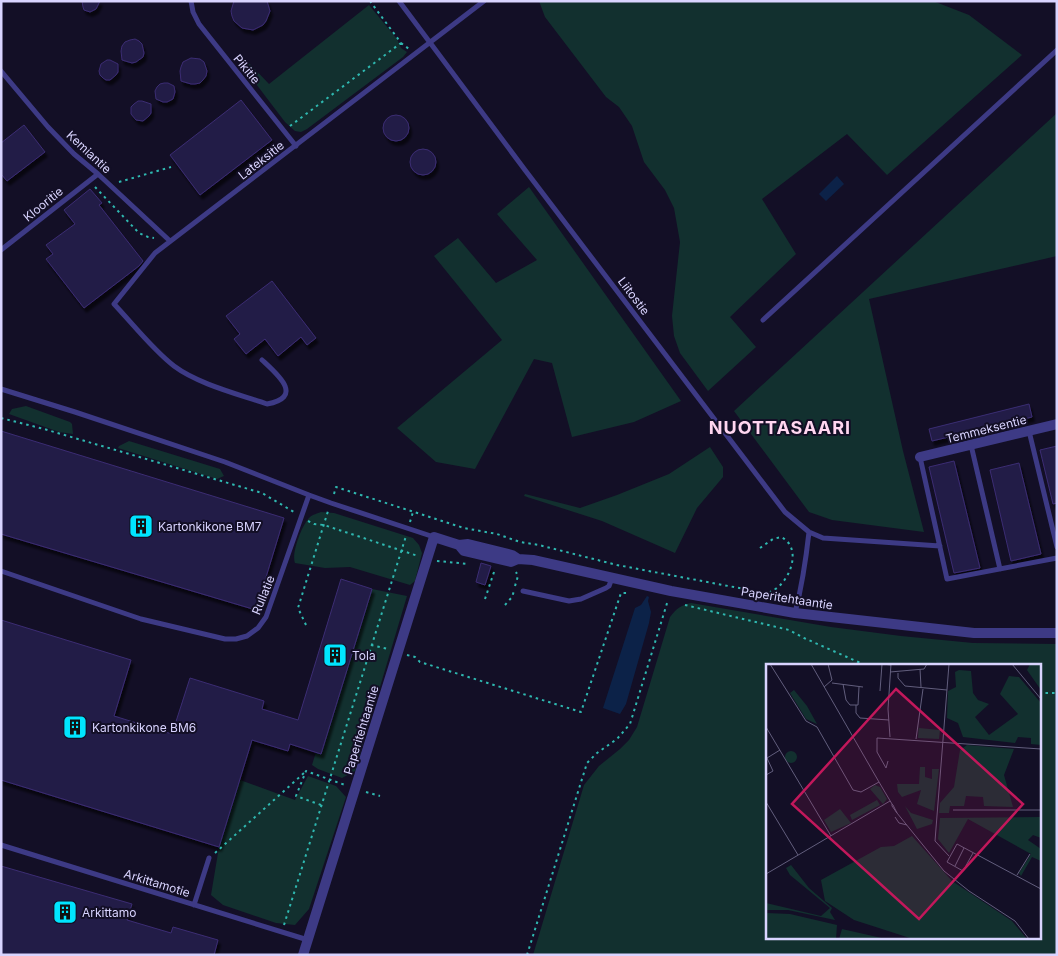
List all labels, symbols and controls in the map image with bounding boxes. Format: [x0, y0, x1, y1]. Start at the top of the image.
street label: Pikitie [231, 51, 263, 87]
street label: Kemiantie [64, 128, 114, 176]
street label: Lateksitie [235, 137, 287, 183]
street label: Klooritie [20, 183, 66, 225]
street label: Liitostie [615, 274, 653, 318]
street label: Temmeksentie [944, 412, 1028, 446]
district label: NUOTTASAARI [709, 417, 851, 438]
building icon: Kartonkikone BM7 [128, 513, 154, 539]
place label: Kartonkikone BM7 [158, 519, 262, 534]
street label: Rullatie [248, 573, 278, 617]
street label: Paperitehtaantie [740, 583, 834, 613]
building icon: Tola [322, 642, 348, 668]
place label: Tola [352, 648, 376, 663]
inset map [766, 664, 1040, 938]
street label: Paperitehtaantie [340, 684, 382, 776]
building icon: Kartonkikone BM6 [62, 714, 88, 740]
place label: Kartonkikone BM6 [92, 720, 196, 735]
street label: Arkittamotie [122, 866, 192, 900]
building icon: Arkittamo [52, 899, 78, 925]
place label: Arkittamo [82, 905, 137, 920]

